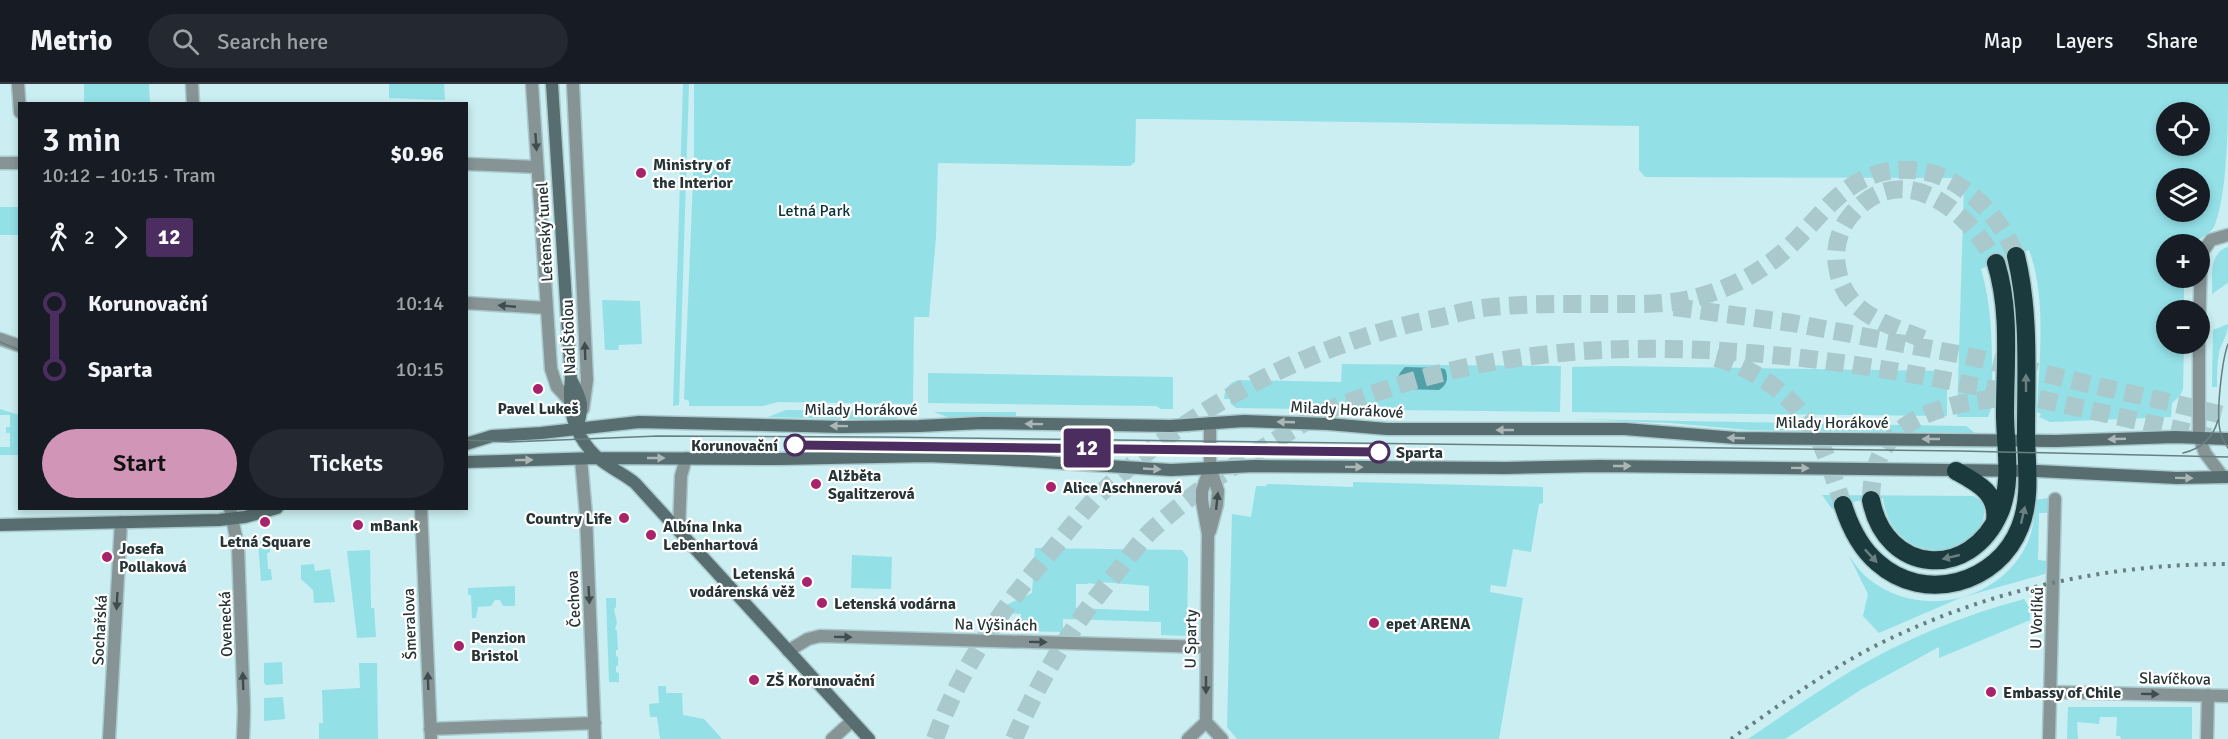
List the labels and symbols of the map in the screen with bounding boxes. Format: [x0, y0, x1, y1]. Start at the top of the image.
one-way arrow [531, 133, 540, 152]
place label: Ministry of the Interior [652, 155, 734, 193]
marker: Ministry of the Interior [634, 166, 648, 180]
street label: Letenský tunel [532, 181, 558, 282]
park label: Letná Park [778, 201, 850, 221]
street label: Nad Štolou [558, 299, 580, 375]
one-way arrow [497, 301, 516, 311]
one-way arrow [581, 342, 590, 361]
one-way arrow [2021, 373, 2031, 392]
marker: Pavel Lukeš [531, 382, 545, 396]
street label: Milady Horákové [1290, 397, 1404, 423]
place label: Pavel Lukeš [497, 399, 579, 419]
street label: Milady Horákové [804, 400, 918, 420]
street label: Milady Horákové [1775, 413, 1889, 433]
one-way arrow [1277, 418, 1296, 427]
one-way arrow [1025, 419, 1044, 429]
one-way arrow [830, 421, 849, 431]
one-way arrow [1496, 425, 1515, 435]
line badge: 12 [1060, 428, 1114, 468]
one-way arrow [1727, 433, 1746, 443]
marker: Korunovační [784, 434, 806, 456]
one-way arrow [1922, 434, 1941, 444]
one-way arrow [2107, 434, 2126, 444]
place label: Korunovační [691, 436, 778, 456]
marker: Sparta [1368, 441, 1390, 463]
place label: Sparta [1396, 443, 1443, 463]
one-way arrow [646, 453, 665, 462]
one-way arrow [514, 455, 533, 465]
one-way arrow [1613, 461, 1632, 471]
one-way arrow [1345, 462, 1364, 472]
one-way arrow [1790, 464, 1809, 473]
one-way arrow [1142, 465, 1161, 474]
place label: Alžběta Sgalitzerová [828, 466, 915, 504]
one-way arrow [2174, 473, 2193, 483]
marker: Alžběta Sgalitzerová [809, 477, 823, 491]
place label: Alice Aschnerová [1063, 478, 1182, 498]
marker: Alice Aschnerová [1044, 480, 1058, 494]
one-way arrow [1212, 491, 1222, 510]
one-way arrow [2019, 505, 2029, 524]
place label: Country Life [526, 509, 612, 529]
marker: Country Life [617, 511, 631, 525]
marker: Letná Square [258, 515, 272, 529]
place label: mBank [370, 516, 419, 536]
place label: Albína Inka Lebenhartová [663, 517, 758, 555]
marker: mBank [351, 518, 365, 532]
marker: Albína Inka Lebenhartová [644, 528, 658, 542]
place label: Letná Square [219, 532, 311, 552]
place label: Josefa Pollaková [119, 539, 187, 577]
one-way arrow [1864, 548, 1877, 563]
marker: Josefa Pollaková [100, 550, 114, 564]
one-way arrow [1942, 553, 1960, 563]
place label: Letenská vodárenská věž [689, 564, 795, 602]
street label: Čechova [563, 570, 585, 628]
marker: Letenská vodárenská věž [800, 575, 814, 589]
one-way arrow [585, 585, 594, 604]
street label: U Vorlíků [2026, 587, 2048, 650]
street label: Šmeralova [399, 588, 421, 660]
street label: Ovenecká [215, 591, 237, 657]
one-way arrow [112, 592, 122, 611]
street label: Sochařská [88, 594, 112, 666]
place label: Letenská vodárna [834, 594, 956, 614]
marker: Letenská vodárna [815, 596, 829, 610]
street label: U Sparty [1180, 609, 1202, 669]
street label: Na Výšinách [954, 614, 1038, 636]
place label: epet ARENA [1386, 614, 1471, 634]
marker: epet ARENA [1367, 616, 1381, 630]
place label: Penzion Bristol [471, 628, 526, 666]
one-way arrow [834, 632, 853, 642]
one-way arrow [1029, 637, 1048, 647]
marker: Penzion Bristol [452, 639, 466, 653]
street label: Slavíčkova [2139, 668, 2211, 690]
one-way arrow [239, 671, 248, 690]
one-way arrow [423, 671, 433, 690]
place label: ZŠ Korunovační [766, 671, 875, 691]
marker: ZŠ Korunovační [747, 673, 761, 687]
one-way arrow [1201, 675, 1211, 694]
place label: Embassy of Chile [2003, 683, 2121, 703]
marker: Embassy of Chile [1984, 685, 1998, 699]
one-way arrow [2141, 689, 2160, 699]

